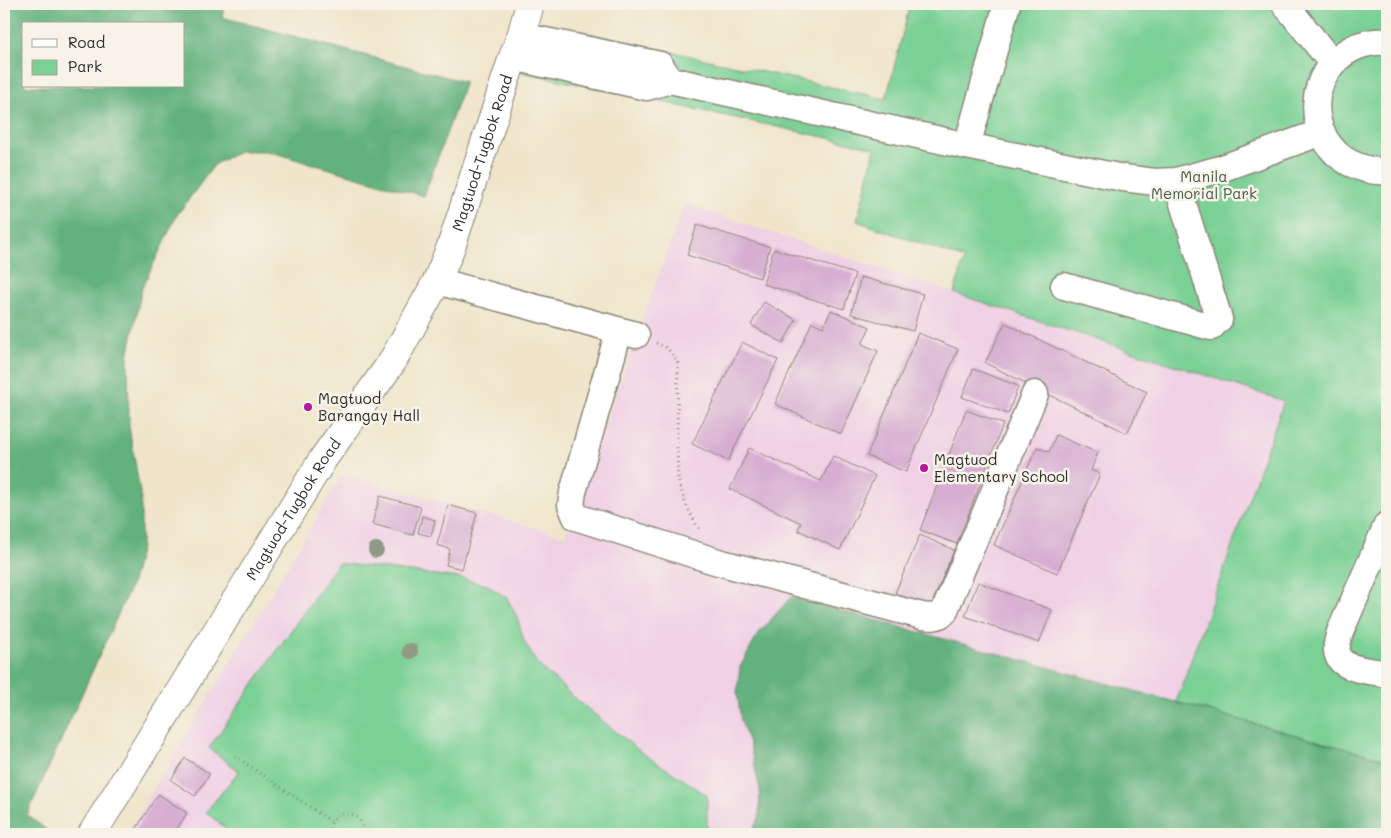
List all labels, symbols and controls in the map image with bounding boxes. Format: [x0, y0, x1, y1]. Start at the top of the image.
legend [22, 22, 185, 88]
text: Road [68, 32, 105, 52]
text: Park [68, 56, 102, 76]
street label: Magtuod-Tugbok Road [447, 72, 517, 234]
park label: Manila Memorial Park [1151, 166, 1257, 203]
place label: Magtuod Barangay Hall [318, 388, 420, 425]
marker: Magtuod Barangay Hall [302, 401, 314, 413]
street label: Magtuod-Tugbok Road [241, 434, 345, 584]
place label: Magtuod Elementary School [934, 449, 1069, 486]
marker: Magtuod Elementary School [918, 462, 930, 474]

